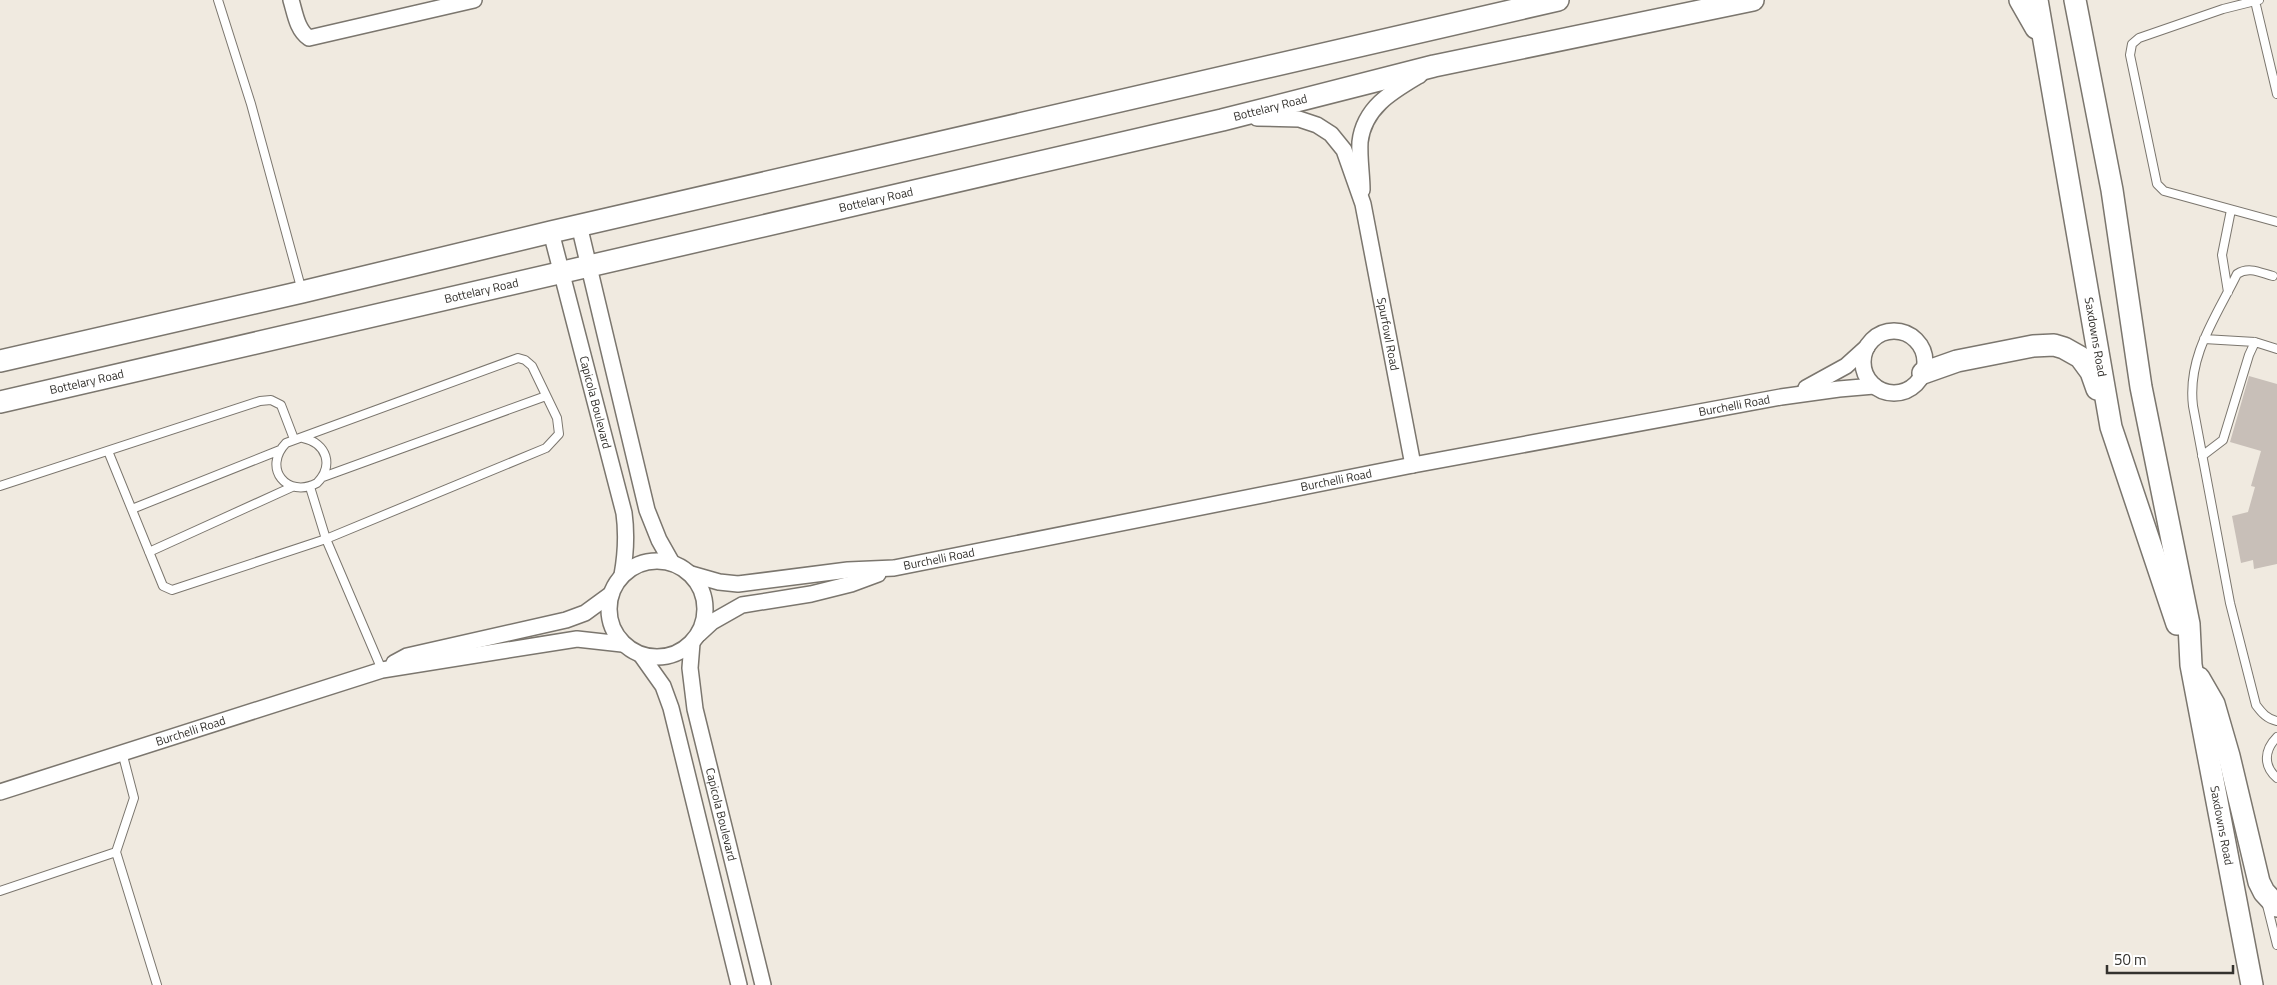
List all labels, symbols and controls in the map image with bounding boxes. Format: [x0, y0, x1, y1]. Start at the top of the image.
street label: Bottelary Road [1231, 89, 1309, 126]
street label: Bottelary Road [837, 182, 915, 217]
street label: Bottelary Road [442, 273, 520, 308]
street label: Spurfowl Road [1372, 296, 1405, 372]
street label: Saxdowns Road [2080, 296, 2112, 378]
street label: Capicola Boulevard [575, 354, 617, 451]
street label: Bottelary Road [48, 364, 126, 399]
street label: Burchelli Road [1697, 389, 1772, 421]
street label: Burchelli Road [1299, 463, 1373, 496]
street label: Burchelli Road [901, 542, 976, 575]
street label: Burchelli Road [153, 711, 228, 751]
street label: Capicola Boulevard [701, 766, 742, 863]
street label: Saxdowns Road [2205, 784, 2239, 867]
scale bar [2107, 942, 2233, 974]
text: 50 m [2114, 948, 2147, 971]

